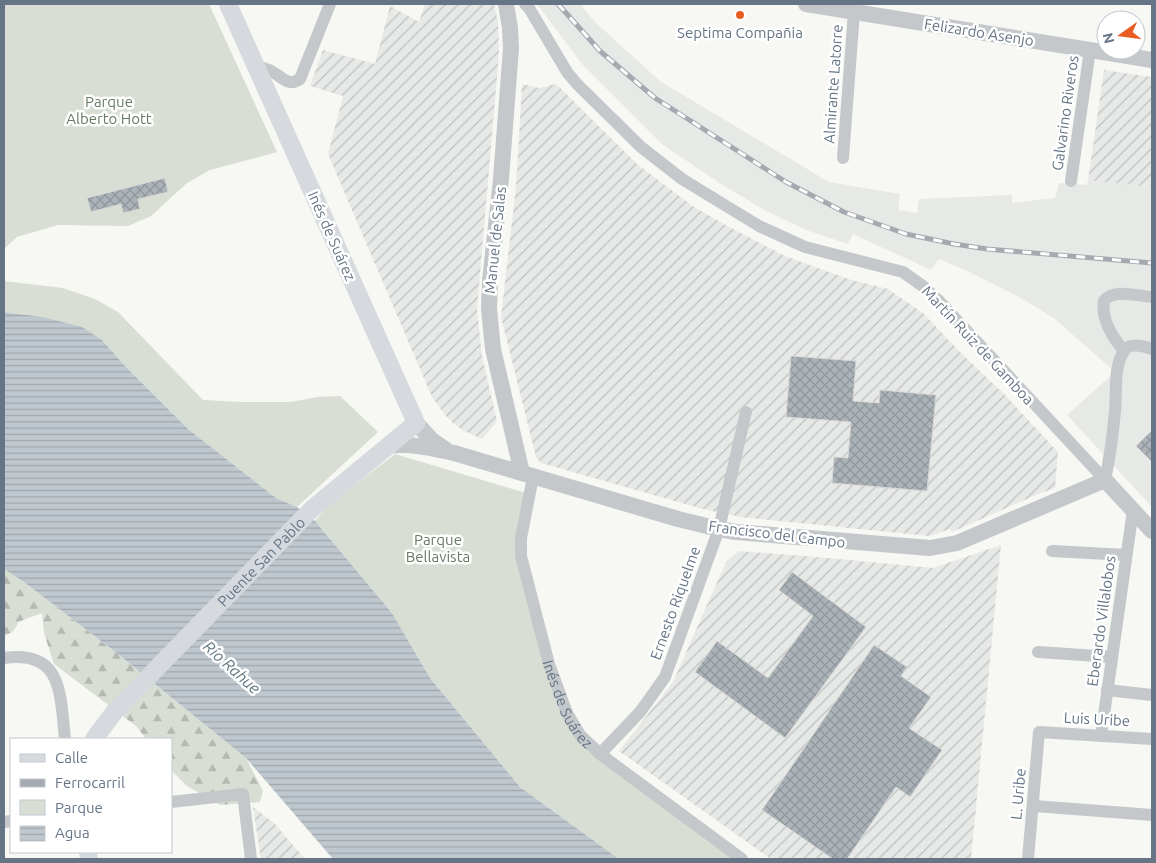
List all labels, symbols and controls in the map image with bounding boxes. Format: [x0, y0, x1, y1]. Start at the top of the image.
marker: Septima Compañia [734, 9, 746, 21]
north arrow [1096, 10, 1146, 60]
street label: Felizardo Asenjo [923, 15, 1035, 49]
place label: Septima Compañia [677, 24, 803, 41]
street label: Almirante Latorre [820, 24, 846, 144]
text: N [1099, 31, 1117, 45]
street label: Galvarino Riveros [1048, 54, 1082, 172]
park label: Parque Alberto Hott [66, 93, 152, 127]
street label: Manuel de Salas [481, 186, 509, 294]
street label: Inés de Suárez [305, 189, 359, 283]
street label: Martín Ruiz de Gamboa [919, 282, 1037, 408]
street label: Puente San Pablo [214, 513, 308, 609]
street label: Francisco del Campo [708, 517, 846, 551]
park label: Parque Bellavista [406, 531, 470, 565]
street label: Ernesto Riquelme [647, 544, 703, 662]
street label: Eberardo Villalobos [1083, 555, 1119, 687]
water label: Río Rahue [200, 637, 264, 697]
street label: Inés de Suárez [540, 658, 597, 751]
street label: Luis Uribe [1063, 709, 1131, 729]
legend [10, 738, 172, 853]
text: Calle [55, 749, 88, 766]
street label: L. Uribe [1007, 767, 1029, 821]
text: Ferrocarril [55, 774, 125, 791]
text: Parque [55, 799, 103, 816]
text: Agua [55, 824, 90, 841]

